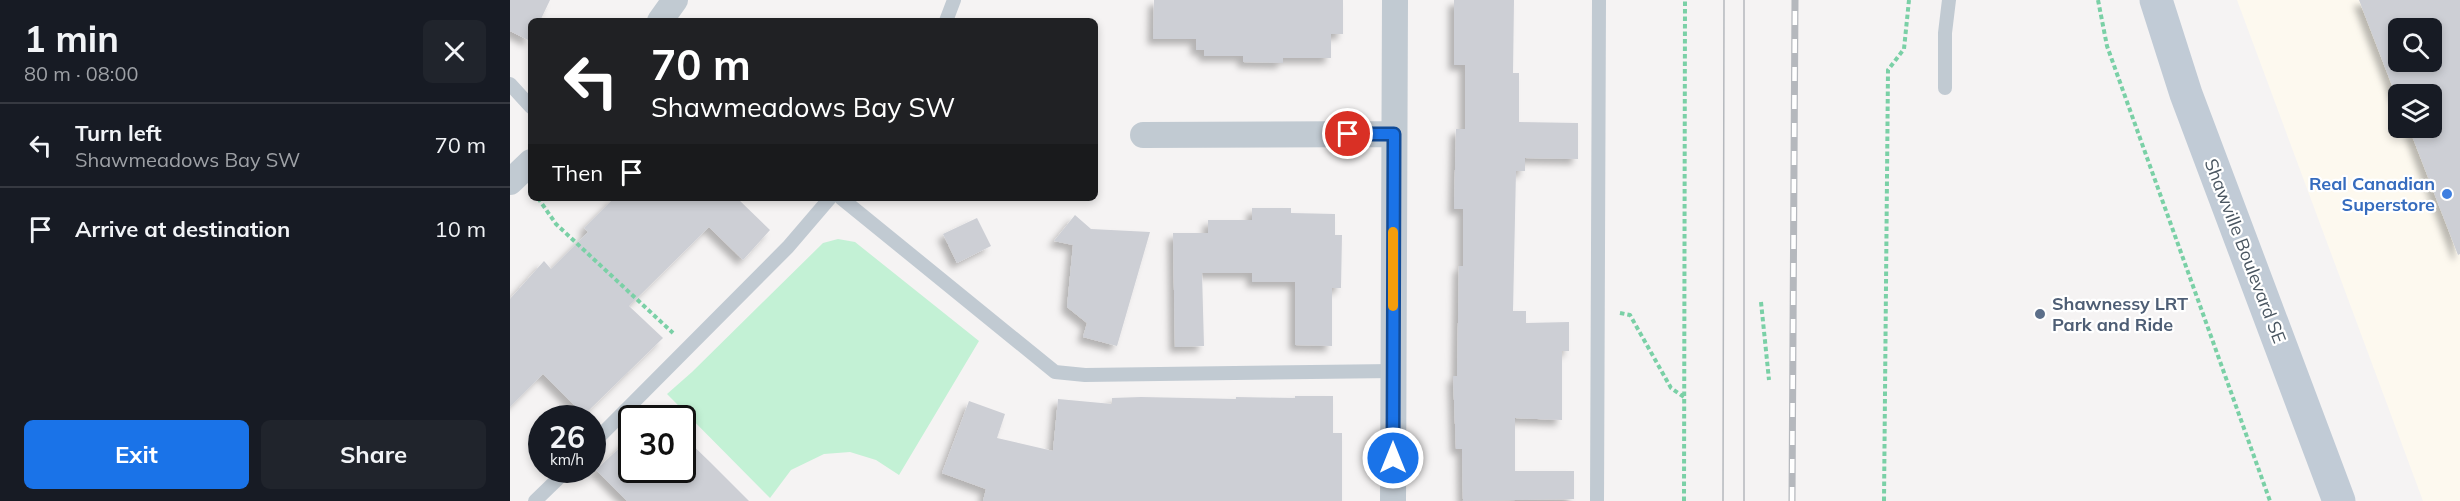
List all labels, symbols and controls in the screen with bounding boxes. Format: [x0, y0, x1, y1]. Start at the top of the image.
text: 1 min [24, 16, 119, 61]
map controls [2388, 18, 2442, 138]
button: search [2388, 18, 2442, 72]
button: close [423, 20, 486, 83]
text: 70 m [651, 38, 751, 91]
icon: left [552, 42, 630, 120]
text: 80 m · 08:00 [24, 61, 138, 86]
button: layers [2388, 84, 2442, 138]
text: Shawmeadows Bay SW [651, 90, 955, 124]
pin [1322, 108, 1373, 159]
icon: arrive [1331, 117, 1364, 150]
text: Turn left [75, 119, 162, 147]
icon: left [24, 129, 57, 162]
text: 70 m [435, 131, 486, 159]
text: Shawmeadows Bay SW [75, 147, 300, 172]
street label: Shawville Boulevard SE [2200, 155, 2291, 346]
icon: arrive [615, 156, 648, 189]
text: Then [552, 159, 603, 187]
place label: Real Canadian Superstore [2309, 172, 2435, 216]
marker: Real Canadian Superstore [2440, 187, 2454, 201]
icon: arrive [24, 213, 57, 246]
text: Arrive at destination [75, 215, 290, 243]
text: 10 m [435, 215, 486, 243]
place label: Shawnessy LRT Park and Ride [2052, 292, 2188, 336]
marker: Shawnessy LRT Park and Ride [2033, 307, 2047, 321]
speed limit sign: 30 [618, 405, 696, 483]
text: 26 [549, 418, 585, 456]
button: Exit [24, 420, 249, 489]
button: Share [261, 420, 486, 489]
position arrow [1361, 426, 1425, 490]
text: km/h [550, 450, 584, 469]

